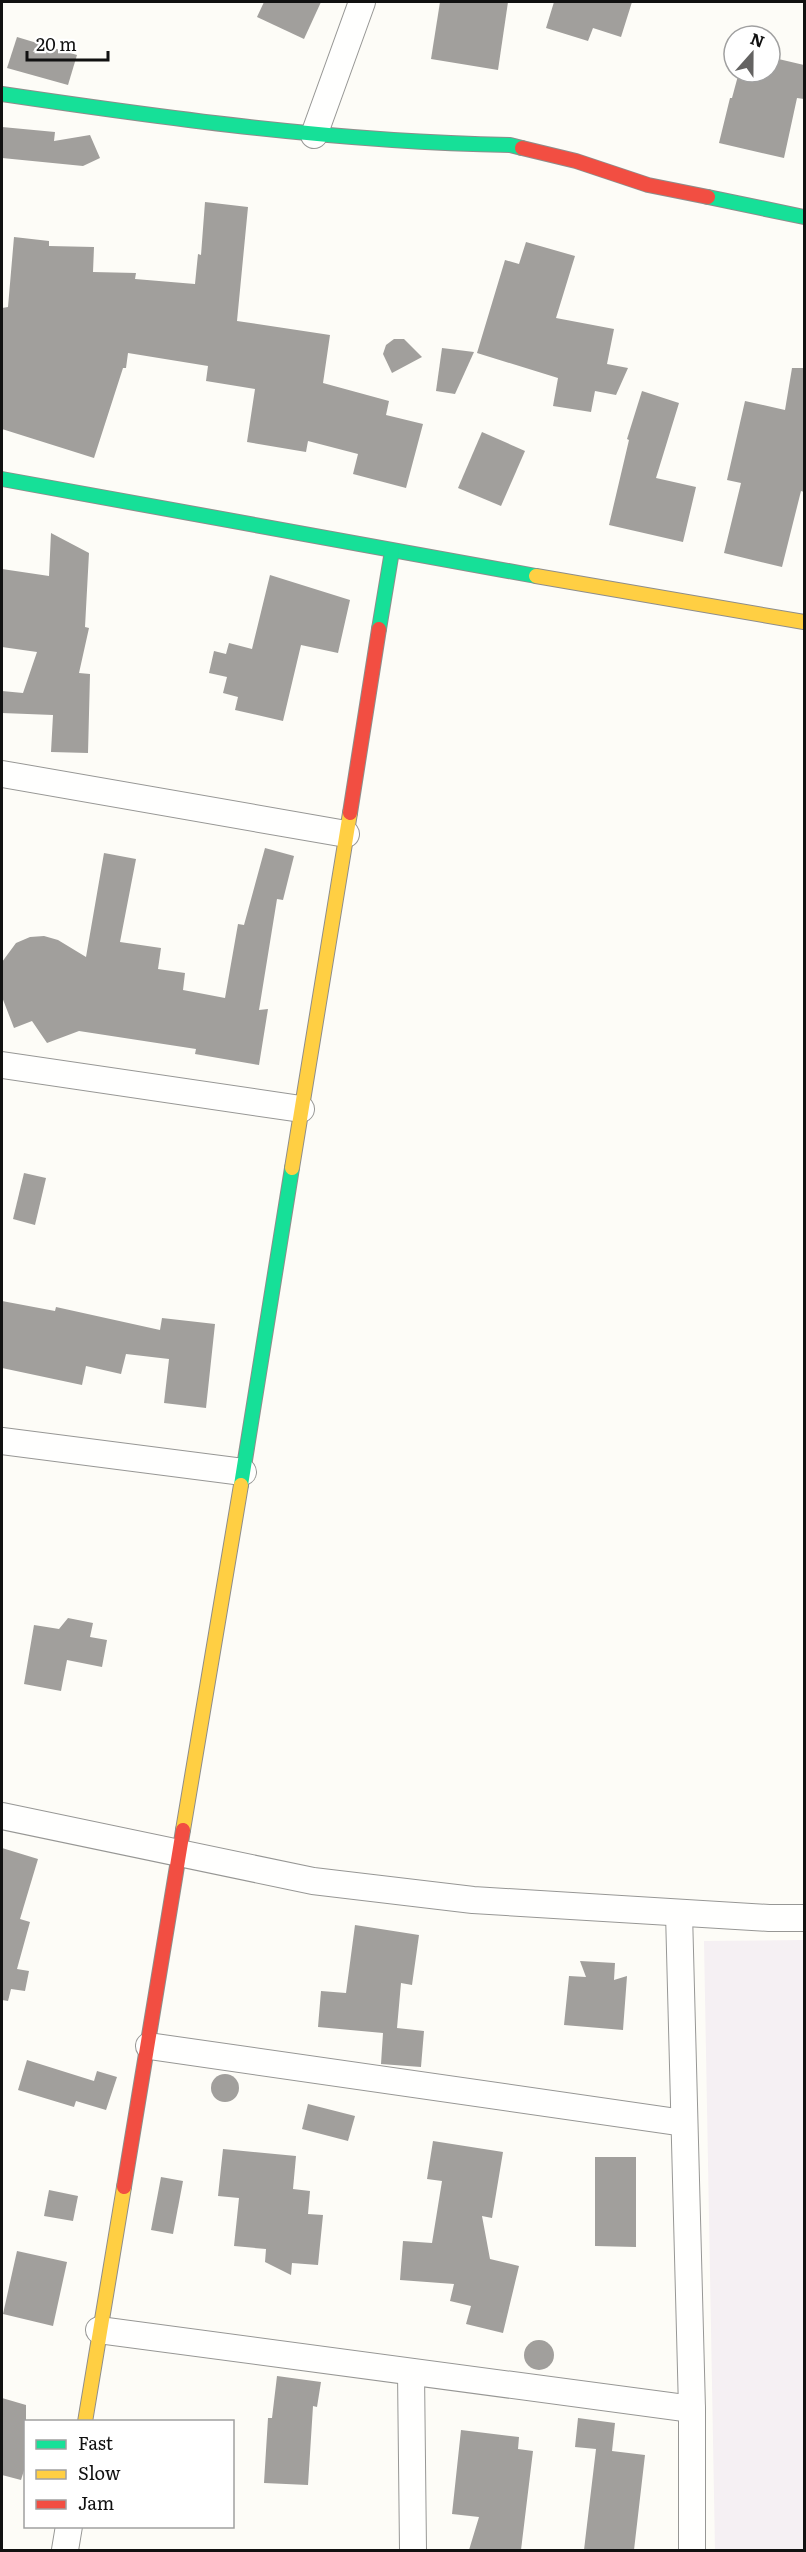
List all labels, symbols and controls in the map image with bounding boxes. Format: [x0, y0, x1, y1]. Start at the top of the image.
scale bar [27, 24, 108, 62]
north arrow [722, 24, 782, 84]
text: N [747, 25, 768, 53]
text: 20 m [36, 30, 77, 57]
legend [24, 2420, 234, 2528]
text: Fast [78, 2429, 114, 2456]
text: Slow [78, 2459, 121, 2486]
text: Jam [78, 2489, 114, 2516]

